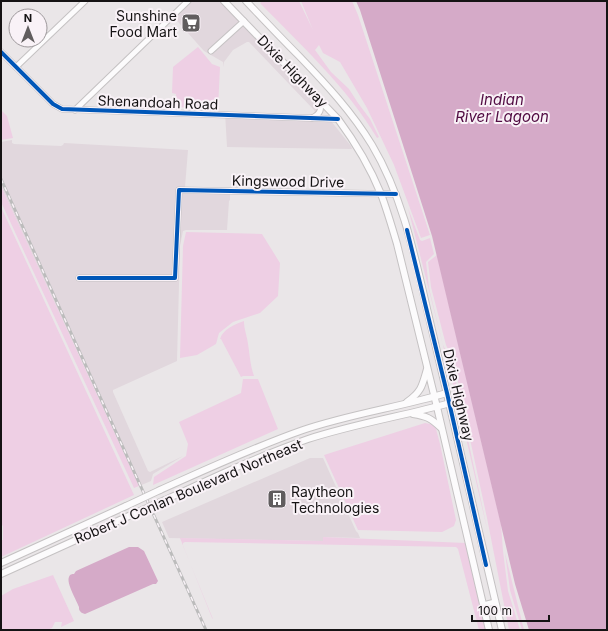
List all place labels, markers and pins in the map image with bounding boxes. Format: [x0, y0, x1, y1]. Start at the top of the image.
place label: Sunshine Food Mart [109, 7, 177, 40]
supermarket icon: Sunshine Food Mart [180, 12, 202, 34]
place label: Raytheon Technologies [291, 483, 379, 516]
building icon: Raytheon Technologies [266, 488, 288, 510]

